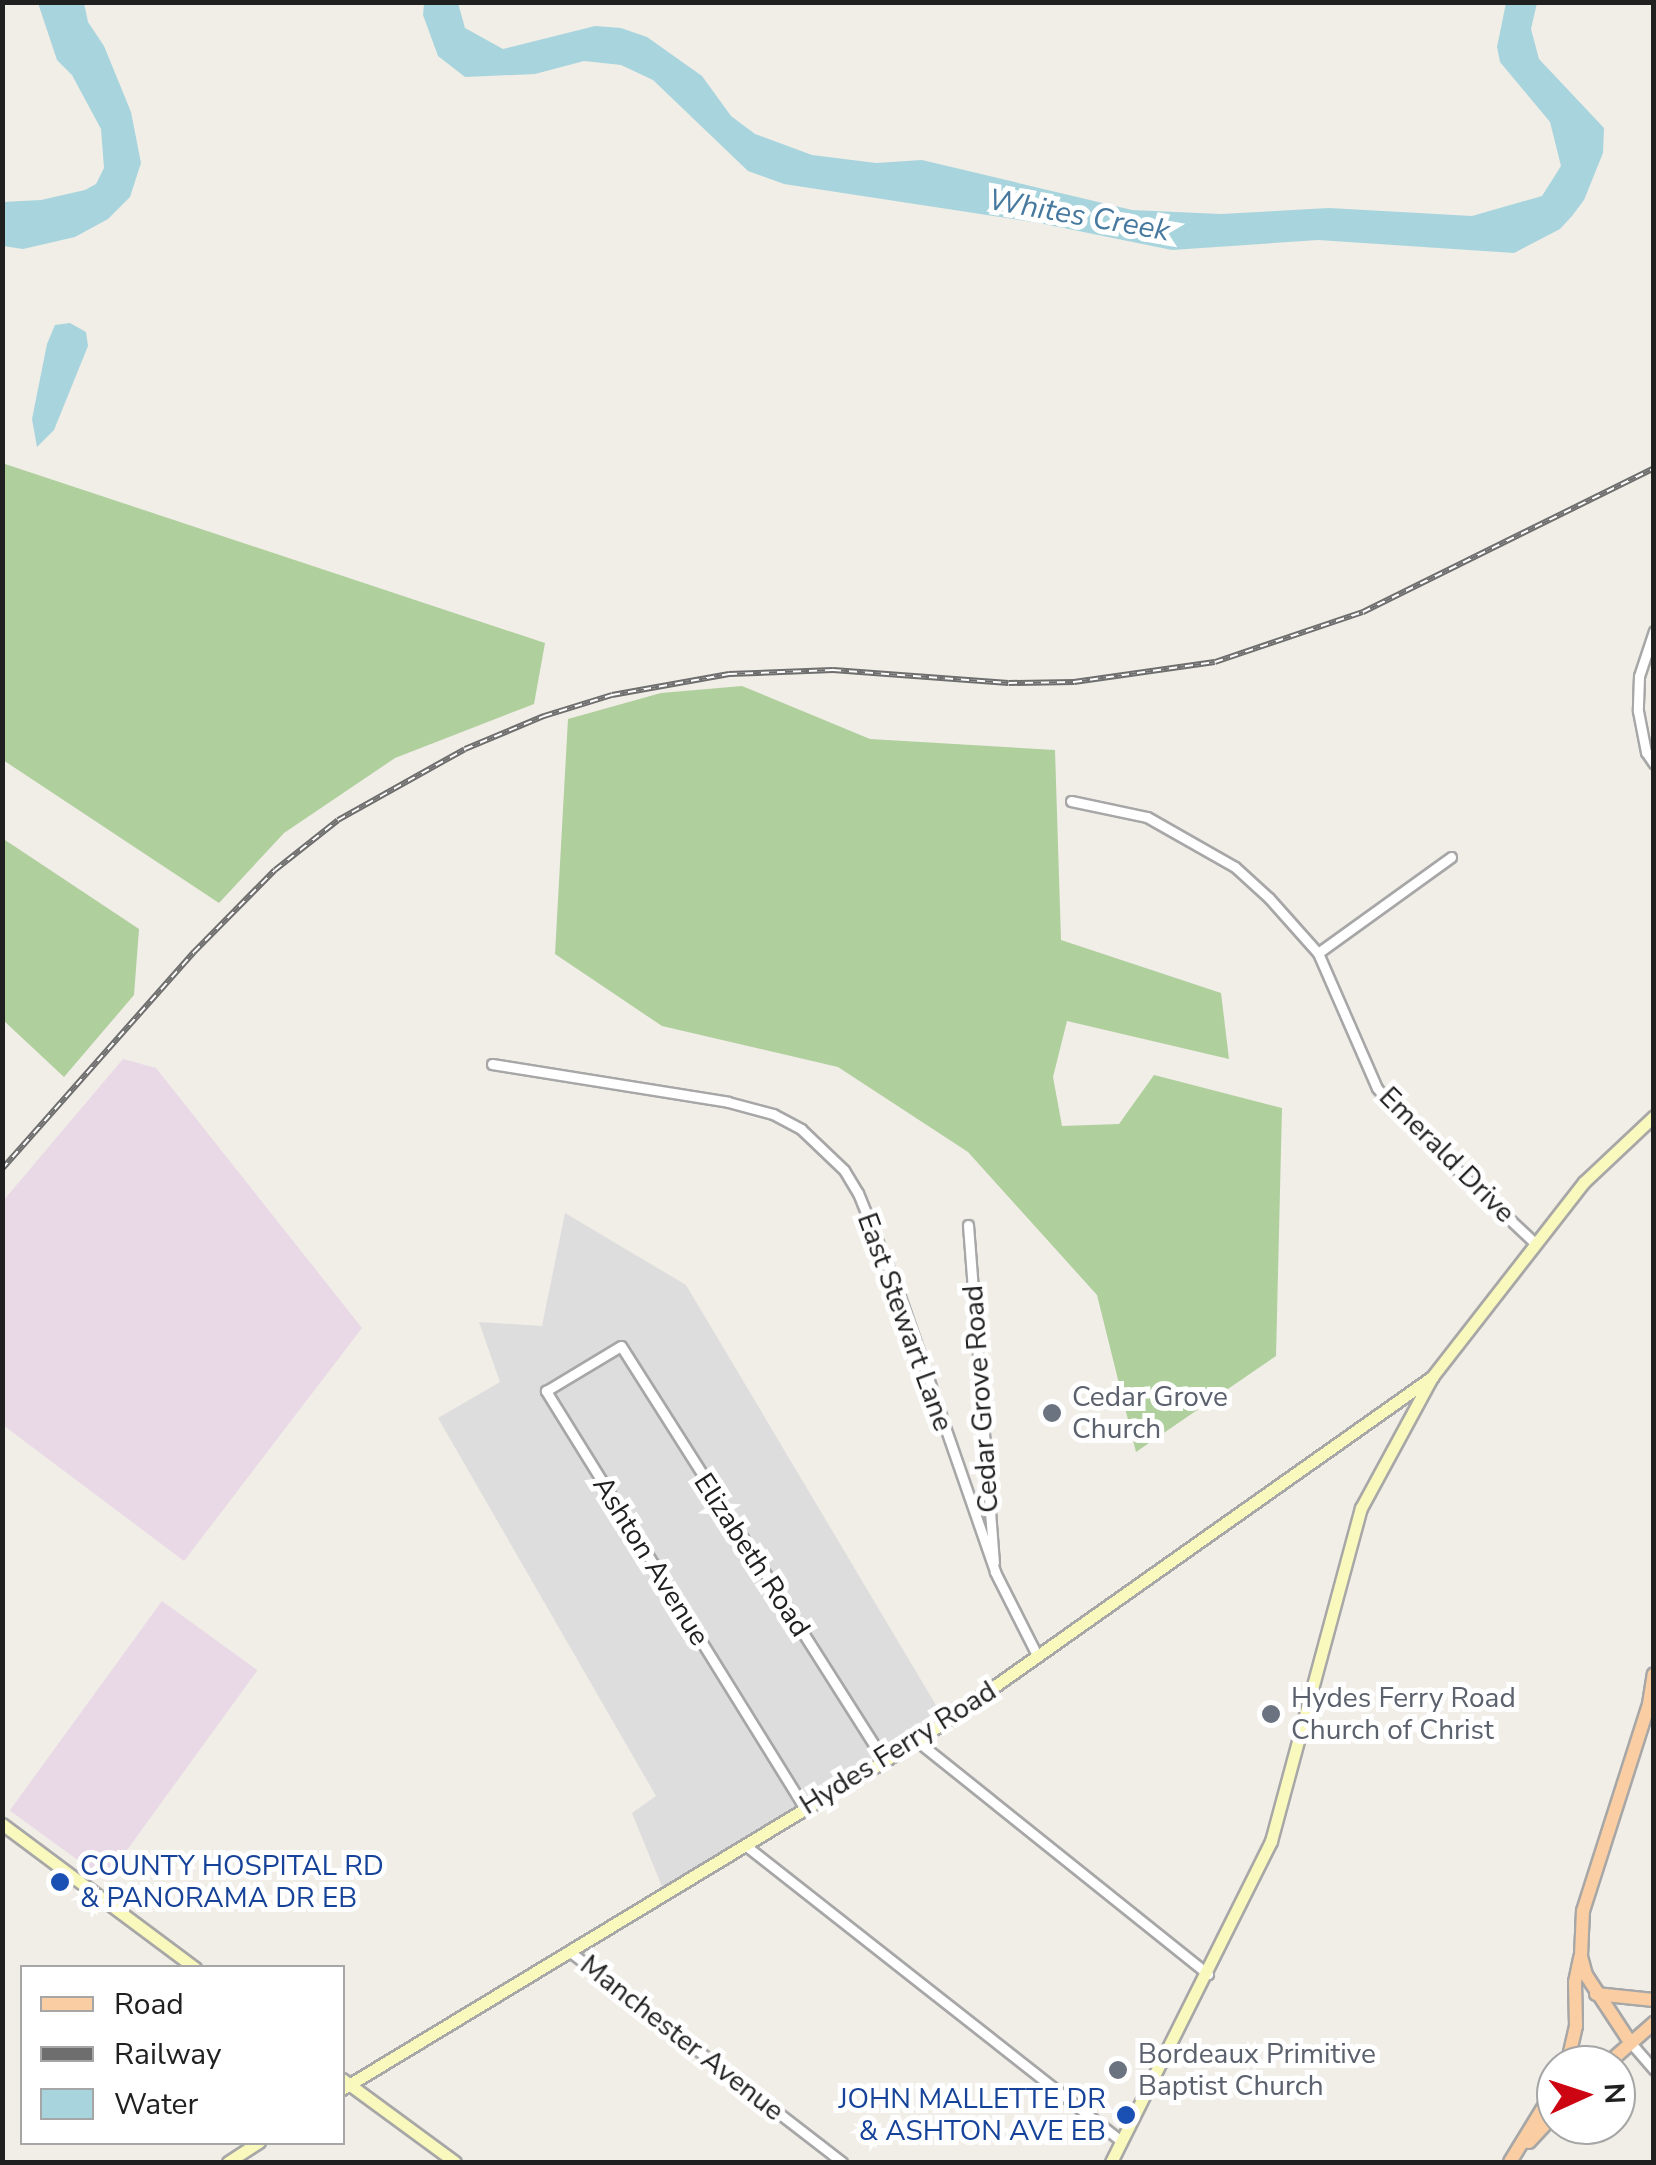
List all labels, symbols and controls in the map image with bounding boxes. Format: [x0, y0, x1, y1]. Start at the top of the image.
water label: Whites Creek [986, 182, 1172, 250]
street label: Emerald Drive [1372, 1080, 1522, 1230]
street label: East Stewart Lane [850, 1208, 960, 1436]
street label: Cedar Grove Road [956, 1284, 1006, 1514]
place label: Cedar Grove Church [1072, 1380, 1228, 1446]
marker: Cedar Grove Church [1041, 1402, 1063, 1424]
street label: Elizabeth Road [687, 1467, 817, 1643]
street label: Ashton Avenue [586, 1470, 716, 1652]
street label: Hydes Ferry Road [794, 1674, 1002, 1822]
place label: Hydes Ferry Road Church of Christ [1291, 1681, 1516, 1747]
marker: Hydes Ferry Road Church of Christ [1260, 1703, 1282, 1725]
place label: COUNTY HOSPITAL RD & PANORAMA DR EB [80, 1849, 384, 1915]
marker: COUNTY HOSPITAL RD & PANORAMA DR EB [49, 1871, 71, 1893]
street label: Manchester Avenue [574, 1948, 790, 2128]
legend [20, 1965, 345, 2145]
text: Road [114, 1984, 184, 2025]
text: Railway [114, 2034, 222, 2075]
place label: Bordeaux Primitive Baptist Church [1138, 2037, 1376, 2103]
north arrow [1536, 2045, 1636, 2145]
marker: Bordeaux Primitive Baptist Church [1107, 2059, 1129, 2081]
place label: JOHN MALLETTE DR & ASHTON AVE EB [838, 2082, 1106, 2148]
text: N [1594, 2082, 1633, 2105]
text: Water [114, 2084, 198, 2125]
marker: JOHN MALLETTE DR & ASHTON AVE EB [1115, 2104, 1137, 2126]

